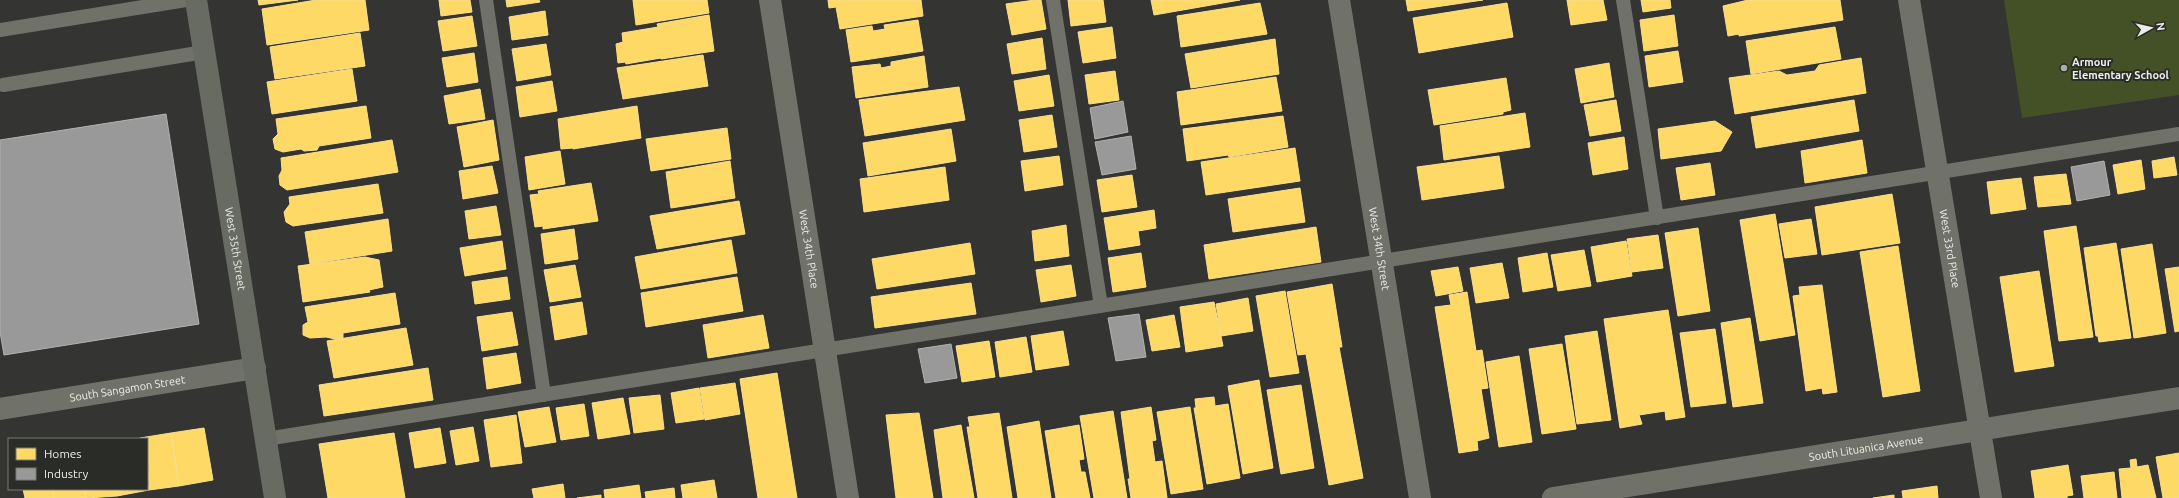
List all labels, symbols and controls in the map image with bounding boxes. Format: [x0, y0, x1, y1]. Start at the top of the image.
north arrow [2131, 8, 2171, 48]
text: N [2154, 22, 2167, 32]
place label: Armour Elementary School [2072, 56, 2170, 81]
marker: Armour Elementary School [2059, 63, 2069, 73]
street label: West 35th Street [223, 206, 248, 292]
street label: West 34th Street [1367, 206, 1392, 292]
street label: West 33rd Place [1938, 208, 1962, 289]
street label: West 34th Place [797, 209, 821, 289]
street label: South Sangamon Street [69, 373, 187, 404]
street label: South Lituanica Avenue [1808, 433, 1924, 463]
legend [8, 438, 148, 490]
text: Homes [44, 447, 82, 460]
text: Industry [44, 467, 89, 480]

